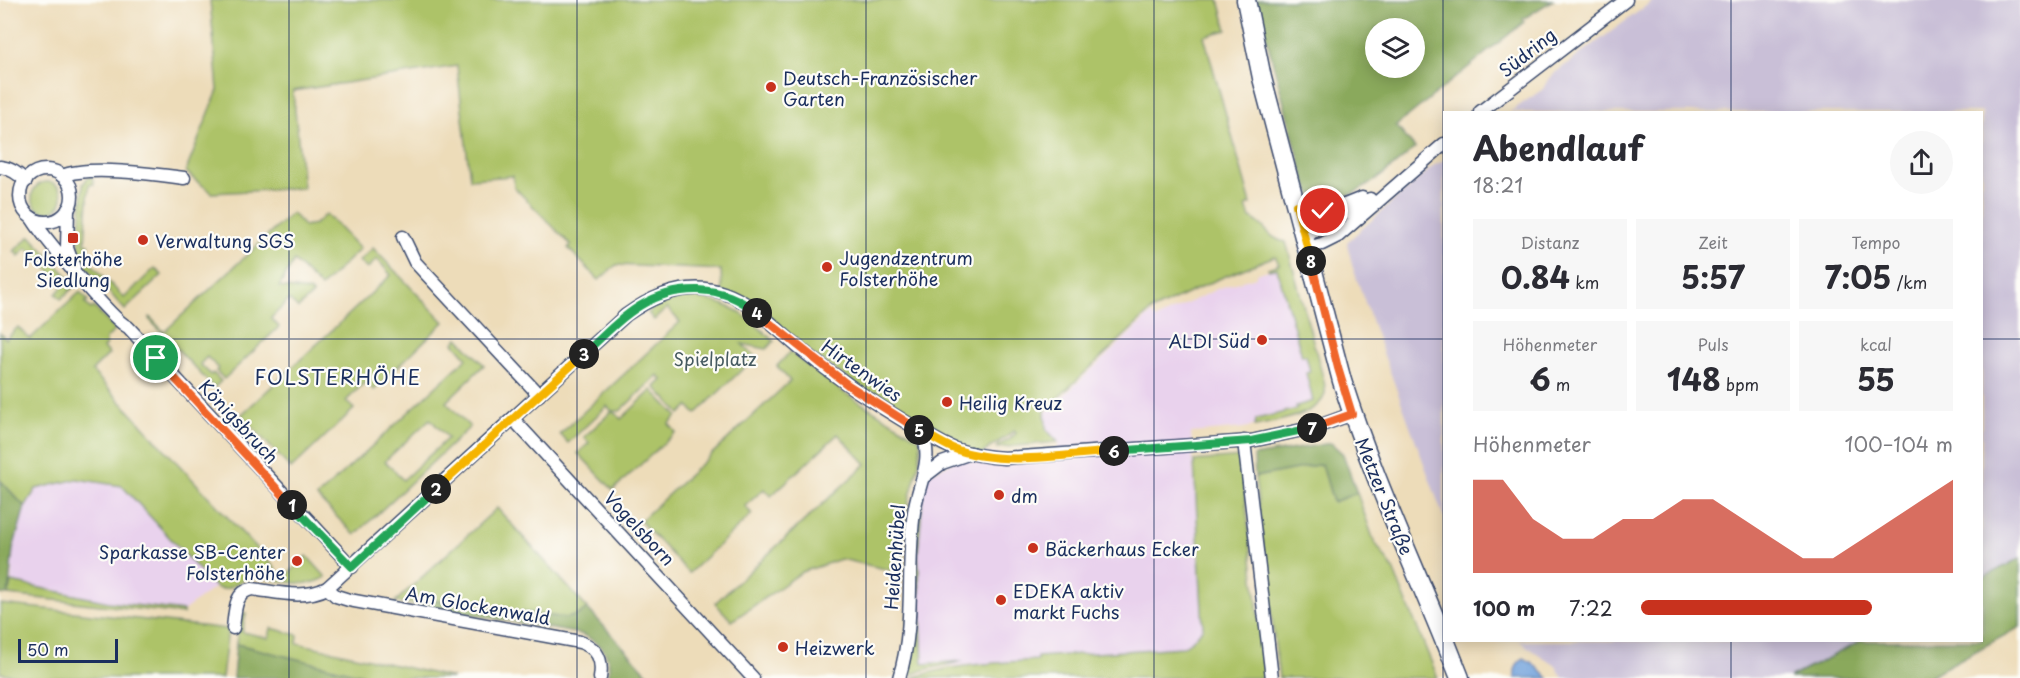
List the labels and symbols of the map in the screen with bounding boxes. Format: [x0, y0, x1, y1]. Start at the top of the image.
street label: Südring [1493, 21, 1561, 83]
place label: Deutsch-Französischer Garten [783, 64, 978, 112]
marker: Deutsch-Französischer Garten [764, 80, 778, 94]
pin [1297, 185, 1348, 236]
place label: Verwaltung SGS [155, 227, 294, 254]
marker: Folsterhöhe Siedlung [66, 231, 80, 245]
marker: Verwaltung SGS [136, 233, 150, 247]
place label: Jugendzentrum Folsterhöhe [839, 244, 973, 292]
place label: Folsterhöhe Siedlung [23, 245, 123, 293]
pin: 8 [1296, 246, 1326, 276]
marker: Jugendzentrum Folsterhöhe [820, 260, 834, 274]
pin: 4 [742, 298, 772, 328]
place label: ALDI Süd [1169, 327, 1250, 354]
pin [130, 332, 181, 383]
street label: Hirtenwies [816, 332, 908, 408]
marker: ALDI Süd [1255, 333, 1269, 347]
pin: 3 [569, 339, 599, 369]
park label: Spielplatz [673, 345, 757, 372]
district label: FOLSTERHÖHE [255, 362, 421, 392]
street label: Königsbruch [193, 373, 285, 469]
place label: Heilig Kreuz [959, 389, 1063, 416]
marker: Heilig Kreuz [940, 395, 954, 409]
pin: 7 [1297, 413, 1327, 443]
pin: 5 [904, 415, 934, 445]
street label: Metzer Straße [1349, 433, 1421, 559]
pin: 6 [1099, 436, 1129, 466]
pin: 2 [421, 474, 451, 504]
place label: dm [1011, 482, 1038, 509]
street label: Vogelsborn [598, 485, 682, 571]
marker: dm [992, 488, 1006, 502]
pin: 1 [277, 490, 307, 520]
street label: Heidenhübel [877, 503, 911, 611]
place label: Bäckerhaus Ecker [1045, 535, 1199, 562]
place label: Sparkasse SB-Center Folsterhöhe [99, 538, 286, 586]
marker: Bäckerhaus Ecker [1026, 541, 1040, 555]
marker: Sparkasse SB-Center Folsterhöhe [290, 554, 304, 568]
place label: EDEKA aktiv markt Fuchs [1013, 577, 1124, 625]
street label: Am Glockenwald [404, 579, 552, 631]
marker: EDEKA aktiv markt Fuchs [994, 593, 1008, 607]
place label: Heizwerk [795, 634, 875, 661]
scale bar [18, 636, 118, 664]
marker: Heizwerk [776, 640, 790, 654]

